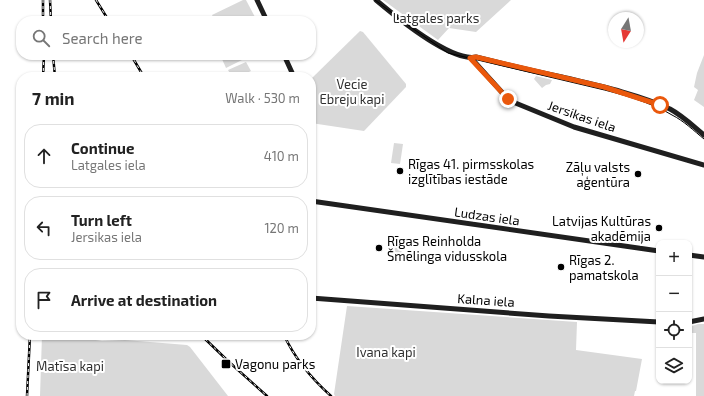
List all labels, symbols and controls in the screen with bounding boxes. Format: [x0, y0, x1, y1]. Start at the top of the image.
park label: Latgales parks [393, 10, 479, 26]
north arrow [608, 12, 644, 48]
search box [16, 16, 316, 60]
icon: search [30, 27, 52, 49]
text: Search here [62, 29, 143, 47]
park label: Vecie Ebreju kapi [320, 76, 384, 107]
text: 7 min [32, 88, 75, 108]
text: Walk · 530 m [225, 90, 300, 106]
route end [499, 90, 517, 108]
route start [651, 96, 669, 114]
street label: Jersikas iela [546, 97, 618, 135]
text: Continue [71, 139, 134, 157]
icon: ahead [33, 145, 55, 167]
text: 410 m [264, 148, 299, 164]
place label: Rīgas 41. pirmsskolas izglītības iestāde [408, 156, 534, 187]
text: Latgales iela [71, 157, 146, 173]
place label: Zāļu valsts aģentūra [566, 159, 630, 190]
marker: Rīgas 41. pirmsskolas izglītības iestāde [395, 166, 405, 176]
marker: Zāļu valsts aģentūra [633, 169, 643, 179]
street label: Ludzas iela [453, 203, 521, 229]
text: Turn left [71, 211, 132, 229]
place label: Latvijas Kultūras akadēmija [552, 213, 651, 244]
icon: left [33, 217, 55, 239]
text: 120 m [264, 220, 299, 236]
marker: Latvijas Kultūras akadēmija [654, 223, 664, 233]
text: Jersikas iela [71, 229, 142, 245]
place label: Rīgas Reinholda Šmēlinga vidusskola [387, 233, 507, 264]
map controls [656, 240, 692, 384]
button: + [656, 240, 692, 276]
marker: Rīgas Reinholda Šmēlinga vidusskola [374, 243, 384, 253]
place label: Rīgas 2. pamatskola [569, 252, 639, 283]
marker: Rīgas 2. pamatskola [556, 262, 566, 272]
button: − [656, 276, 692, 312]
icon: arrive [33, 289, 55, 311]
street label: Kalna iela [457, 290, 515, 310]
text: Arrive at destination [71, 291, 217, 309]
button: locate [656, 312, 692, 348]
park label: Ivana kapi [356, 344, 416, 360]
button: layers [656, 348, 692, 384]
place label: Vagonu parks [235, 356, 315, 372]
park label: Matīsa kapi [36, 358, 104, 374]
marker: Vagonu parks [220, 358, 232, 370]

